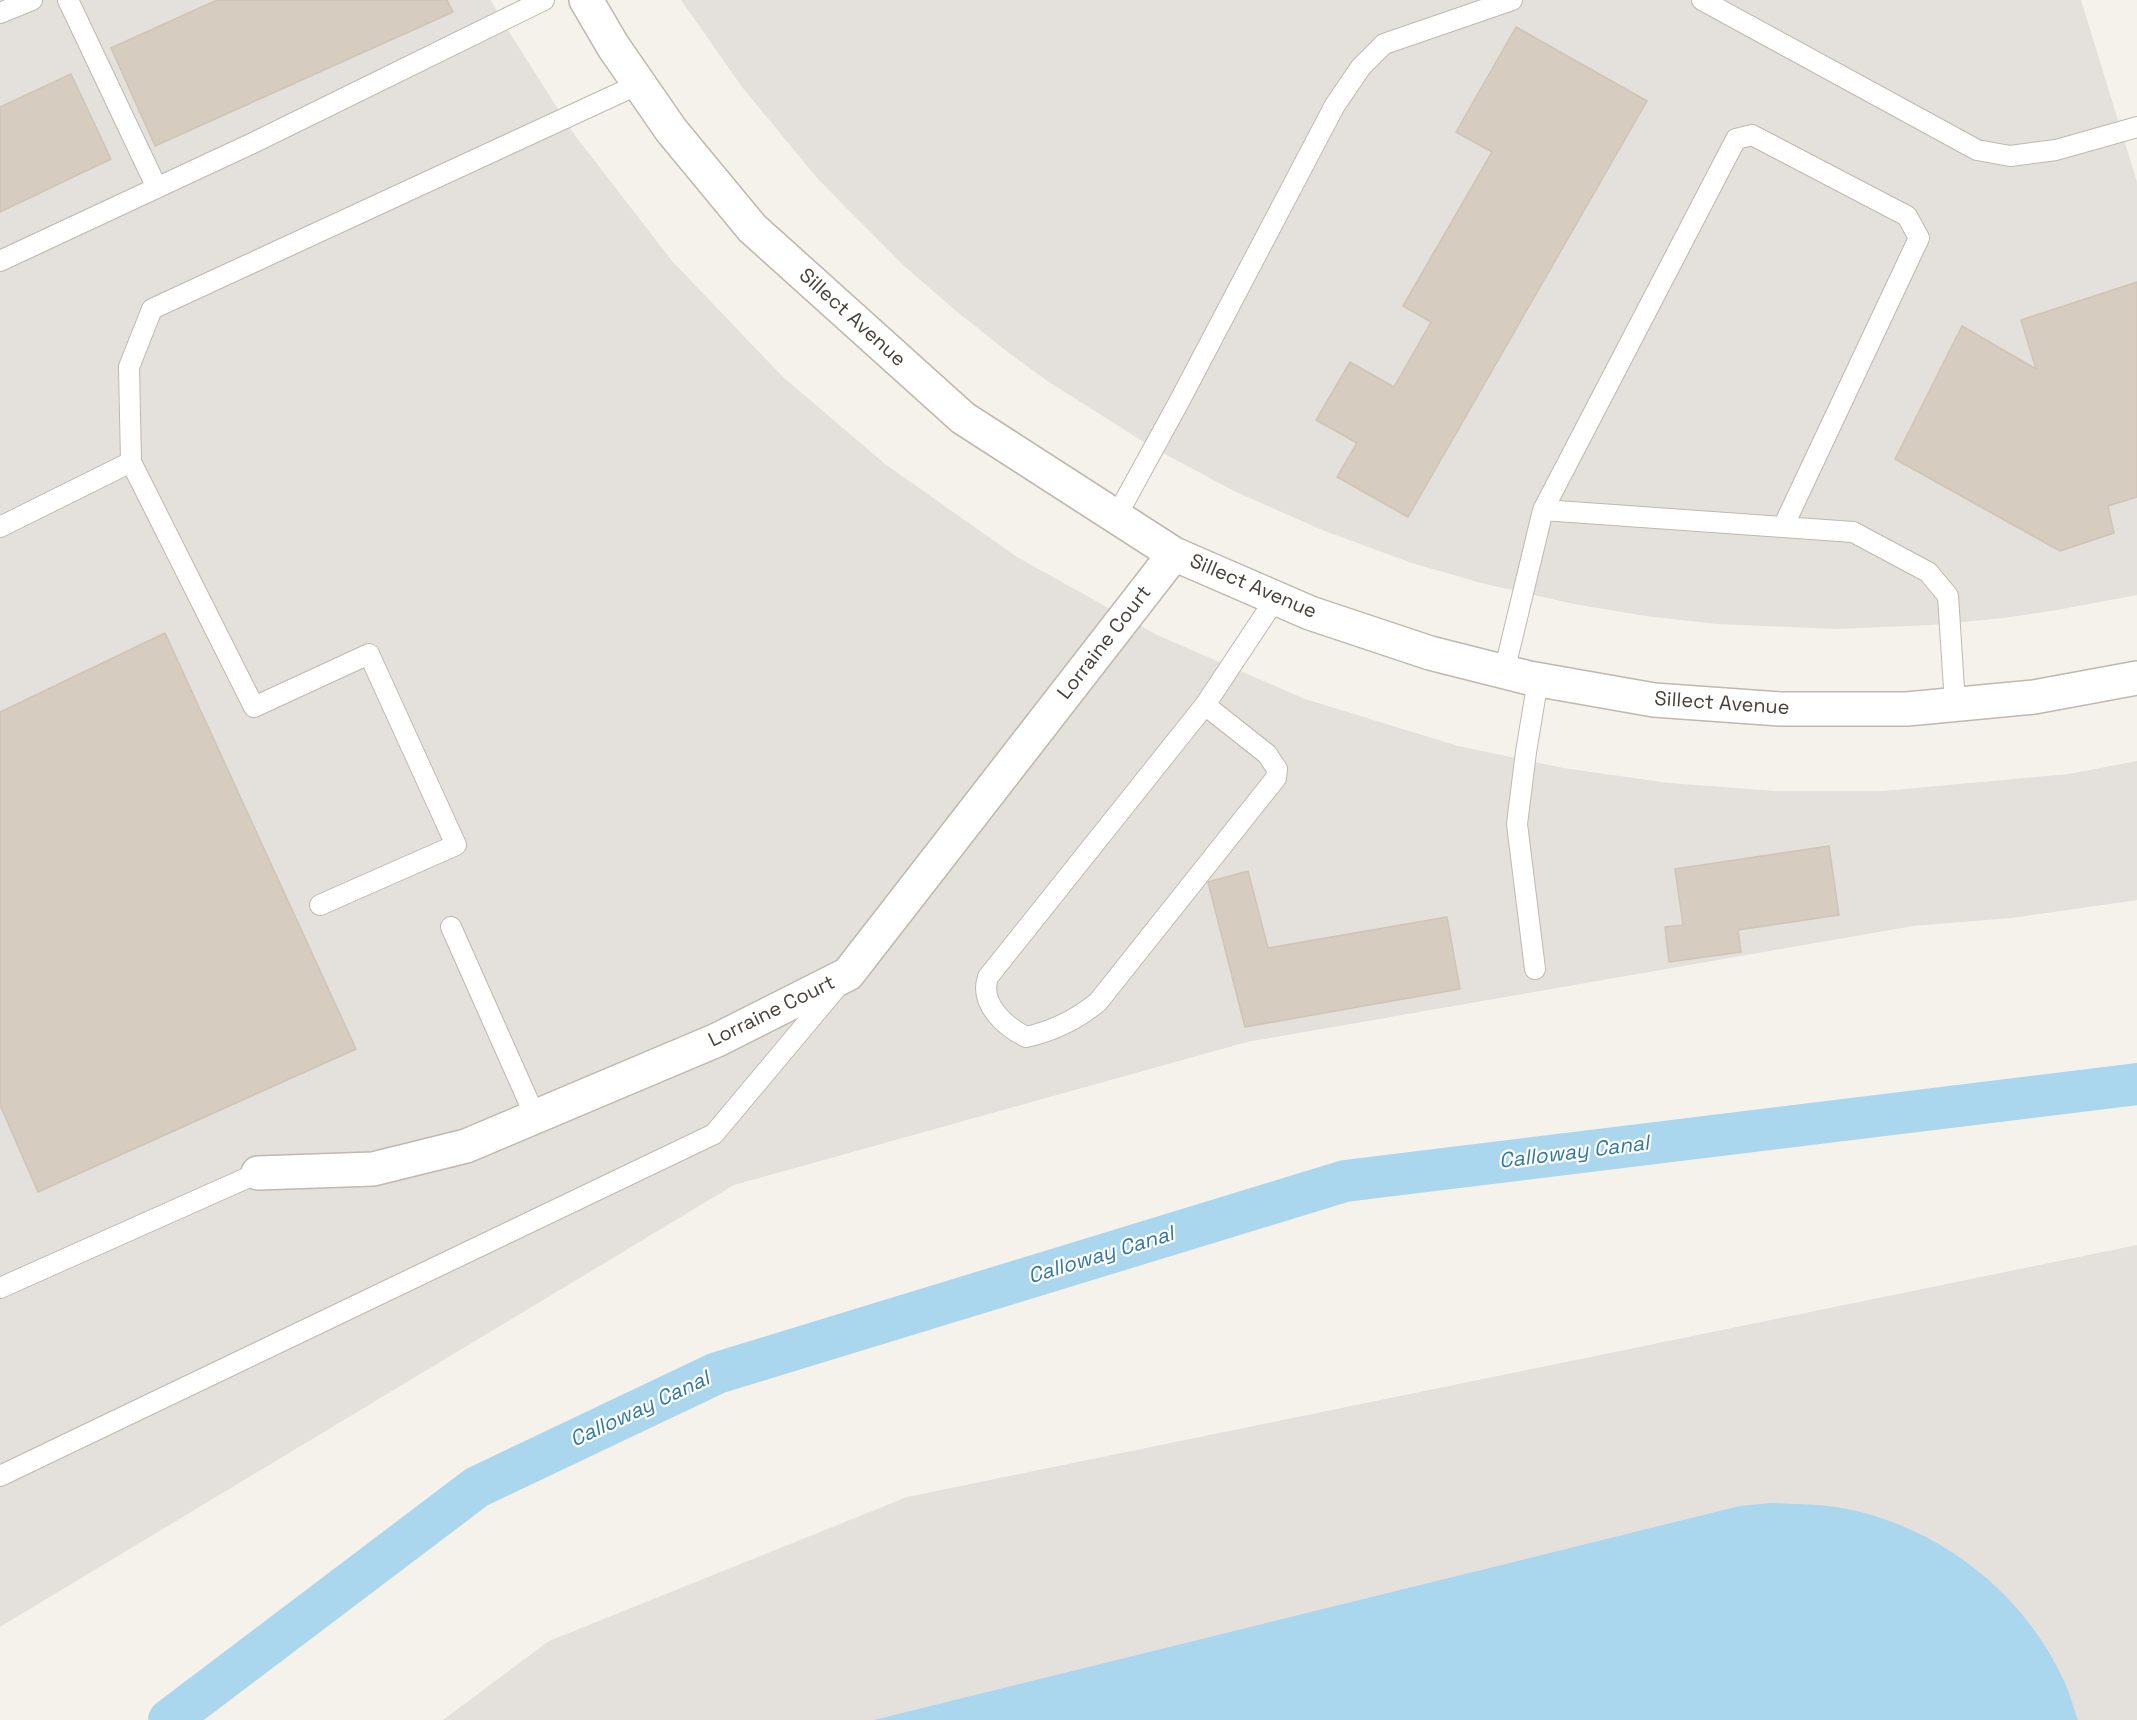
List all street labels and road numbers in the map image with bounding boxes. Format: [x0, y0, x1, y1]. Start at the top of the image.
street label: Sillect Avenue [794, 264, 910, 372]
street label: Sillect Avenue [1186, 550, 1320, 624]
street label: Lorraine Court [1053, 581, 1157, 705]
street label: Sillect Avenue [1654, 687, 1790, 721]
street label: Lorraine Court [705, 971, 839, 1053]

